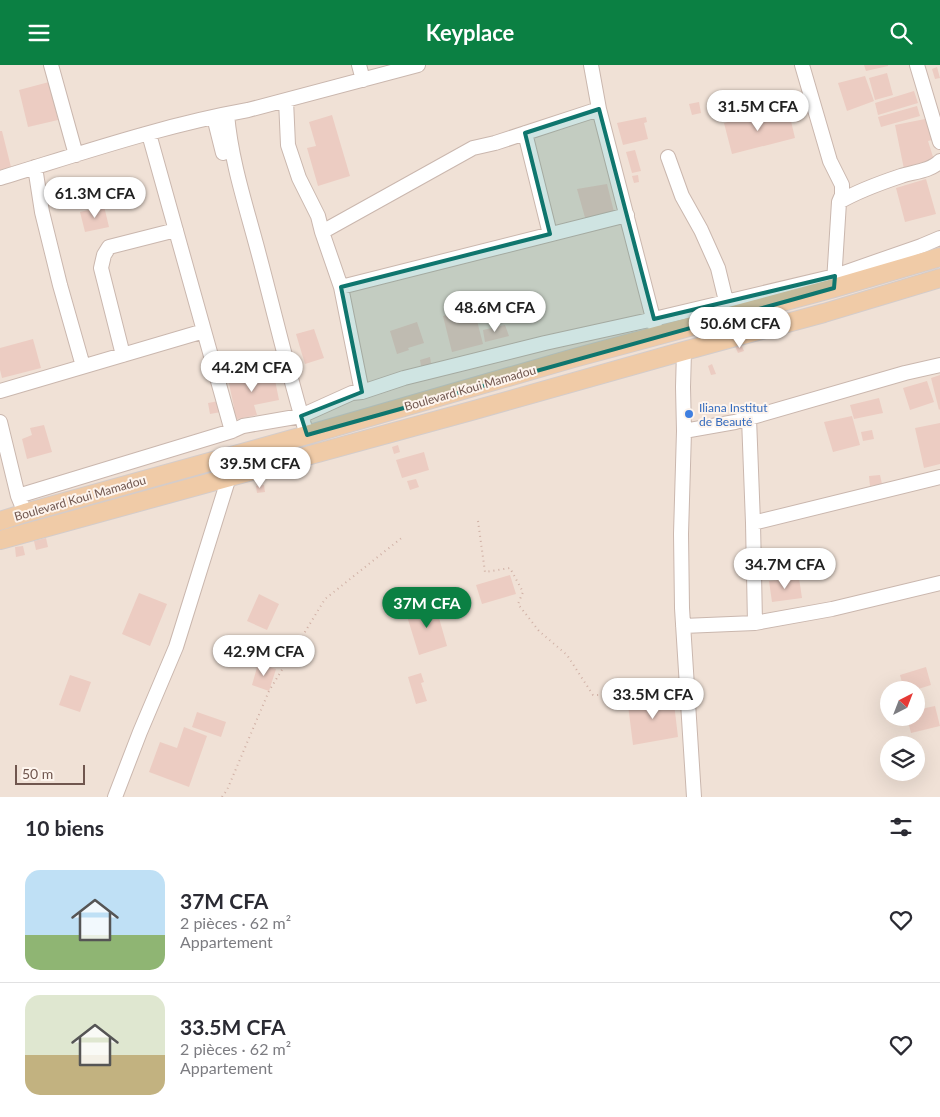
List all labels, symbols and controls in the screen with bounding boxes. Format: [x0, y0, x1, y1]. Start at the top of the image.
icon: menu [25, 19, 53, 47]
text: Keyplace [426, 19, 514, 46]
icon: search [887, 19, 915, 47]
pin: 31.5M CFA [701, 89, 815, 132]
text: 31.5M CFA [718, 96, 798, 115]
pin: 61.3M CFA [38, 177, 152, 219]
text: 61.3M CFA [55, 183, 135, 202]
pin: 48.6M CFA [438, 291, 552, 333]
text: 48.6M CFA [455, 297, 535, 316]
pin: 50.6M CFA [683, 307, 797, 349]
text: 50.6M CFA [700, 313, 780, 332]
pin: 44.2M CFA [195, 351, 309, 393]
text: 44.2M CFA [212, 357, 292, 376]
street label: Boulevard Koui Mamadou [403, 362, 537, 414]
place label: Iliana Institut de Beauté [699, 400, 768, 429]
marker: Iliana Institut de Beauté [683, 408, 695, 420]
pin: 39.5M CFA [203, 447, 317, 489]
text: 39.5M CFA [220, 453, 300, 472]
street label: Boulevard Koui Mamadou [13, 472, 147, 524]
pin: 34.7M CFA [728, 547, 842, 590]
text: 34.7M CFA [745, 554, 825, 573]
pin: 37M CFA [381, 587, 473, 629]
text: 37M CFA [393, 593, 461, 612]
pin: 42.9M CFA [207, 635, 321, 677]
text: 42.9M CFA [224, 641, 304, 660]
pin: 33.5M CFA [596, 677, 710, 720]
north arrow [880, 681, 925, 726]
map controls [880, 681, 925, 781]
text: 33.5M CFA [613, 684, 693, 703]
button: layers [880, 736, 925, 781]
scale bar [15, 762, 85, 785]
text: 50 m [22, 765, 53, 782]
icon: filters [887, 813, 915, 841]
text: 10 biens [25, 815, 104, 840]
text: 37M CFA [180, 888, 268, 913]
icon: home [65, 890, 125, 950]
icon: heart [887, 906, 915, 934]
text: 2 pièces · 62 m² [180, 913, 291, 932]
text: Appartement [180, 932, 273, 951]
text: 33.5M CFA [180, 1014, 286, 1039]
icon: home [65, 1015, 125, 1075]
icon: heart [887, 1031, 915, 1059]
text: 2 pièces · 62 m² [180, 1039, 291, 1058]
text: Appartement [180, 1058, 273, 1077]

